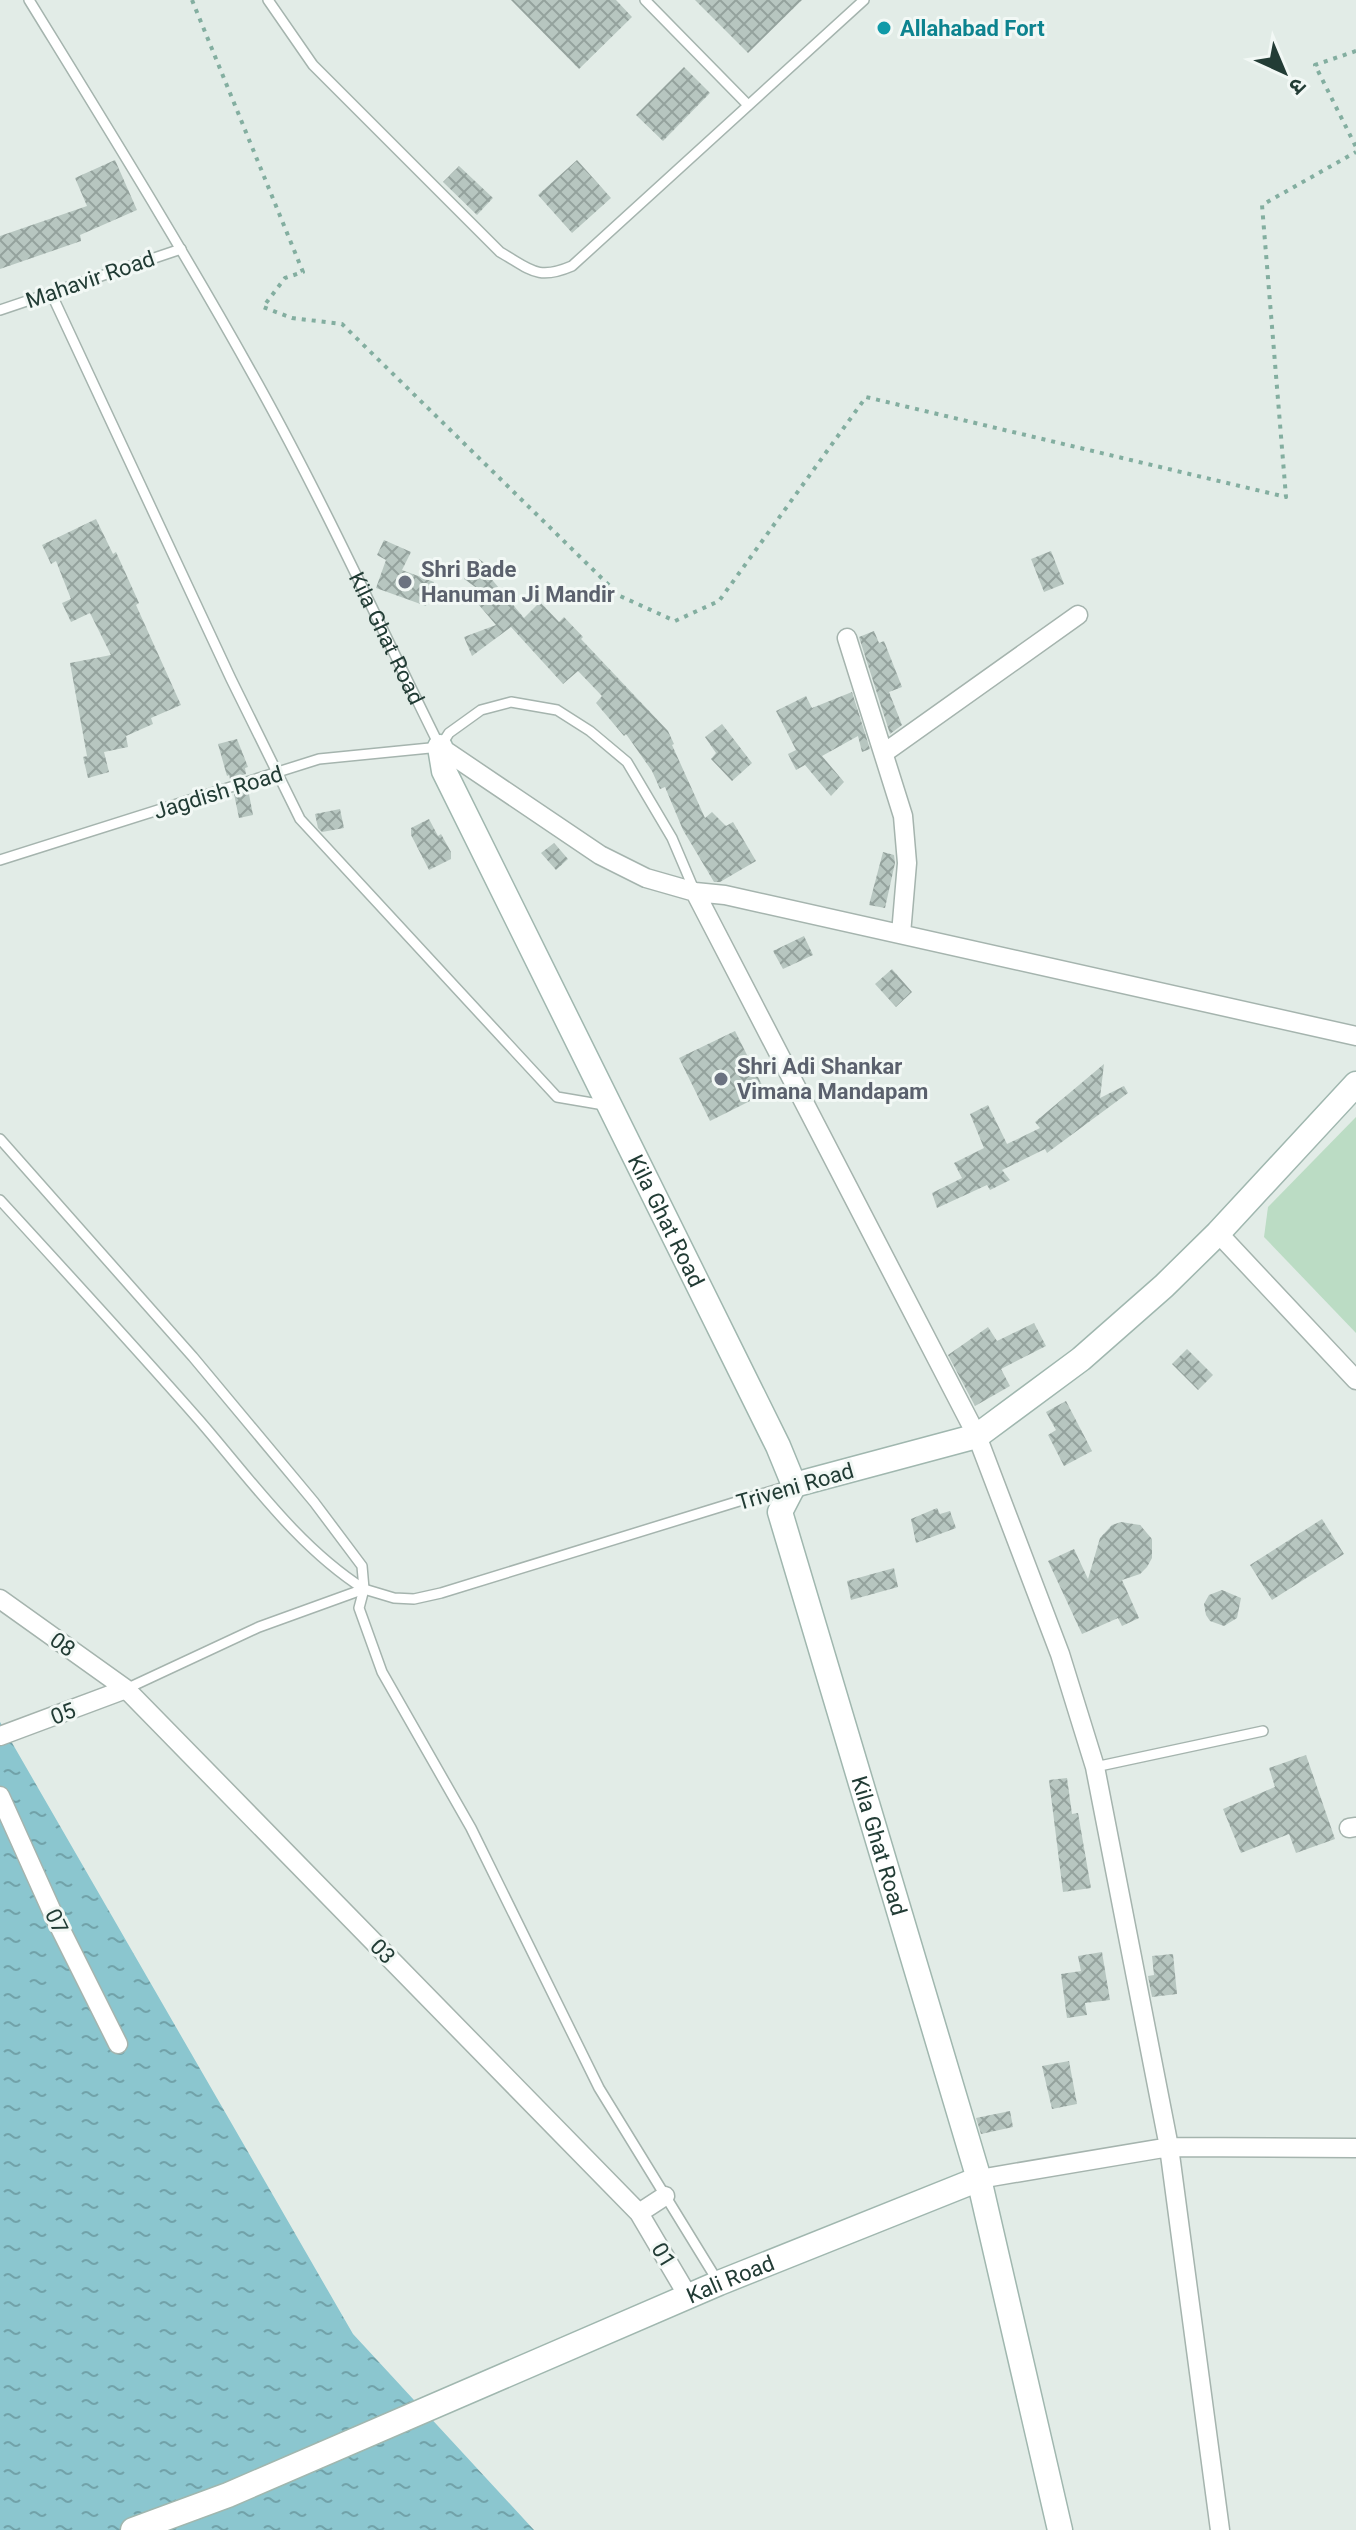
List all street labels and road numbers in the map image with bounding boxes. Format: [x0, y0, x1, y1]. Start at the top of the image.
street label: Mahavir Road [23, 246, 158, 313]
street label: Kila Ghat Road [344, 568, 429, 709]
street label: Jagdish Road [151, 761, 286, 824]
street label: Kila Ghat Road [623, 1151, 709, 1291]
street label: Triveni Road [734, 1458, 857, 1515]
street label: 08 [45, 1627, 80, 1662]
street label: 05 [47, 1697, 79, 1730]
street label: Kila Ghat Road [846, 1773, 912, 1918]
street label: 07 [40, 1905, 73, 1938]
street label: 03 [365, 1934, 400, 1969]
street label: 01 [646, 2238, 681, 2272]
street label: Kali Road [683, 2250, 778, 2309]

